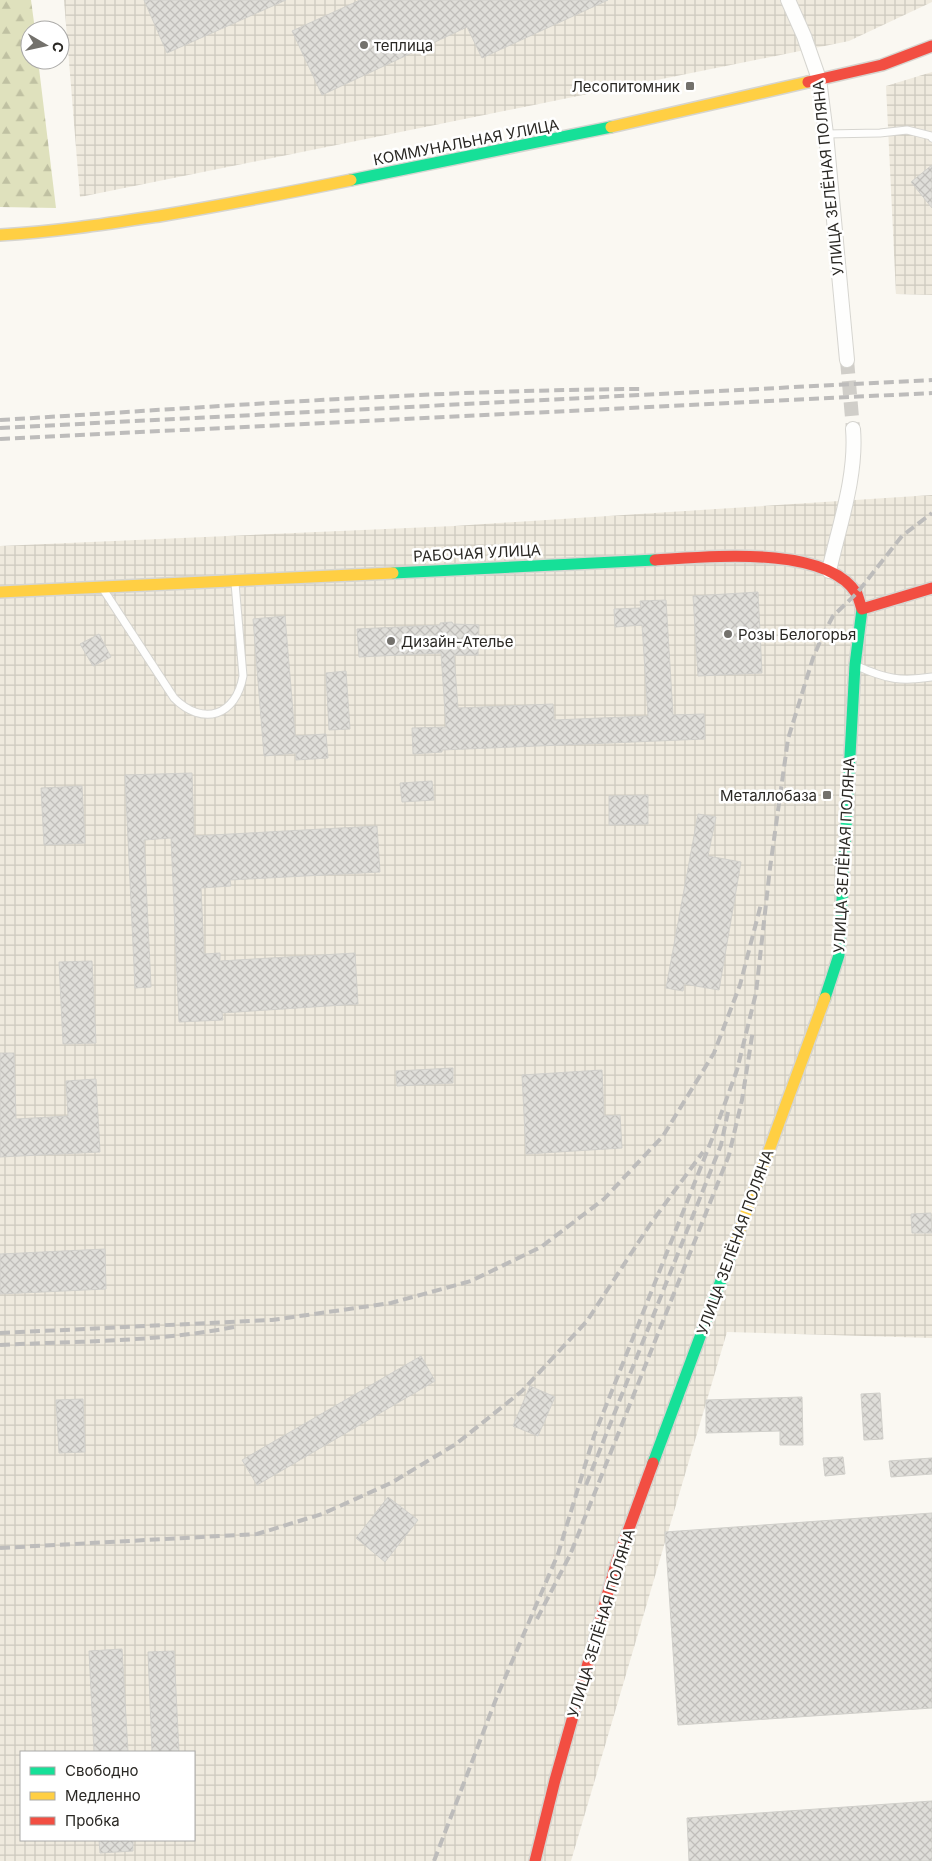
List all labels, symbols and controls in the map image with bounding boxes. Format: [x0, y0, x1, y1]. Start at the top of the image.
north arrow [20, 20, 70, 70]
place label: теплица [374, 36, 433, 55]
marker: теплица [358, 39, 370, 51]
text: С [49, 41, 68, 54]
place label: Лесопитомник [572, 77, 680, 96]
street label: УЛИЦА ЗЕЛЁНАЯ ПОЛЯНА [808, 79, 848, 277]
marker: Лесопитомник [684, 80, 696, 92]
street label: КОММУНАЛЬНАЯ УЛИЦА [372, 115, 560, 169]
street label: РАБОЧАЯ УЛИЦА [413, 540, 541, 566]
place label: Розы Белогорья [738, 625, 856, 644]
marker: Розы Белогорья [722, 628, 734, 640]
place label: Дизайн-Ателье [401, 632, 513, 651]
marker: Дизайн-Ателье [385, 635, 397, 647]
street label: УЛИЦА ЗЕЛЁНАЯ ПОЛЯНА [829, 757, 859, 953]
place label: Металлобаза [720, 786, 817, 805]
marker: Металлобаза [821, 789, 833, 801]
street label: УЛИЦА ЗЕЛЁНАЯ ПОЛЯНА [693, 1147, 777, 1337]
street label: УЛИЦА ЗЕЛЁНАЯ ПОЛЯНА [563, 1526, 639, 1720]
legend [20, 1751, 195, 1841]
text: Свободно [65, 1761, 139, 1780]
text: Медленно [65, 1786, 141, 1805]
text: Пробка [65, 1811, 120, 1830]

